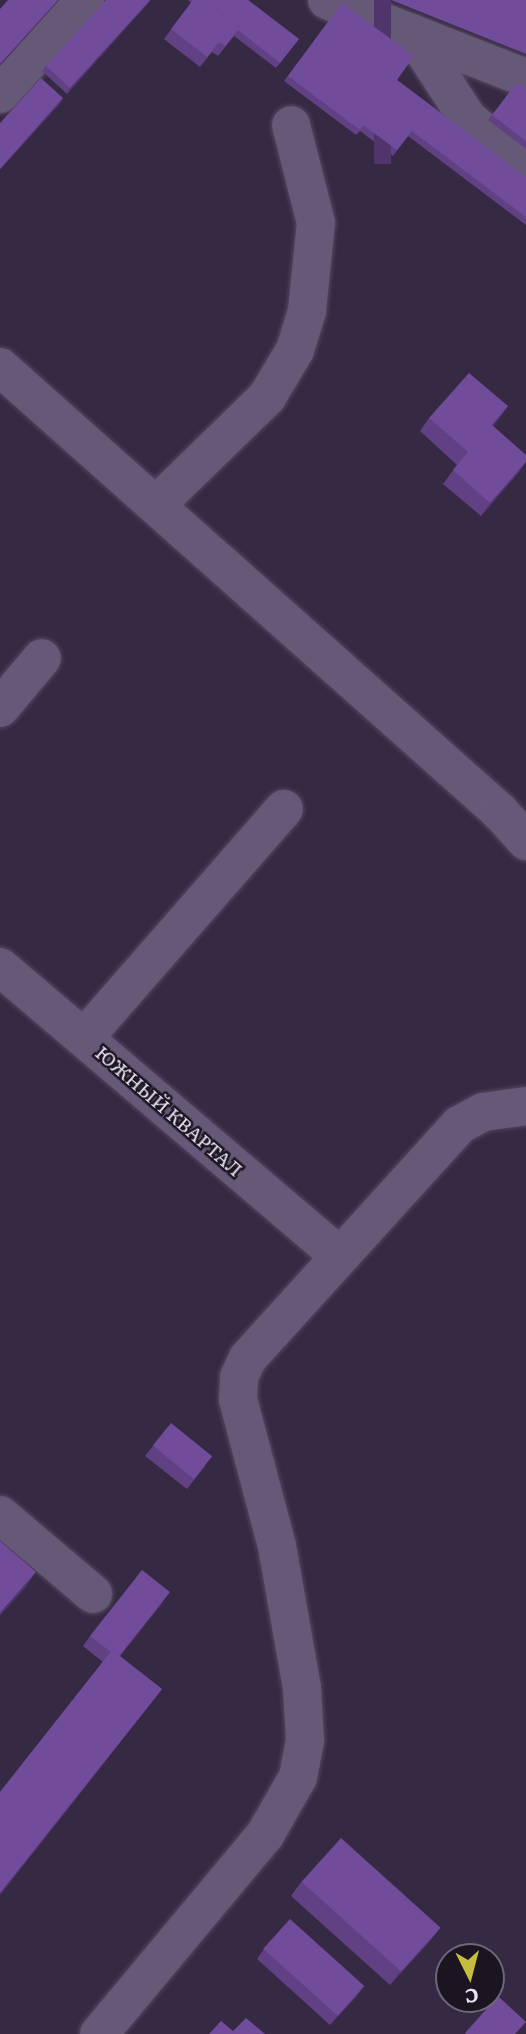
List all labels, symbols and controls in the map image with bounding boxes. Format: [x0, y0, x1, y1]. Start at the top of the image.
street label: ЮЖНЫЙ КВАРТАЛ [91, 1041, 247, 1181]
north arrow [435, 1943, 505, 2013]
text: С [464, 1982, 480, 2012]

